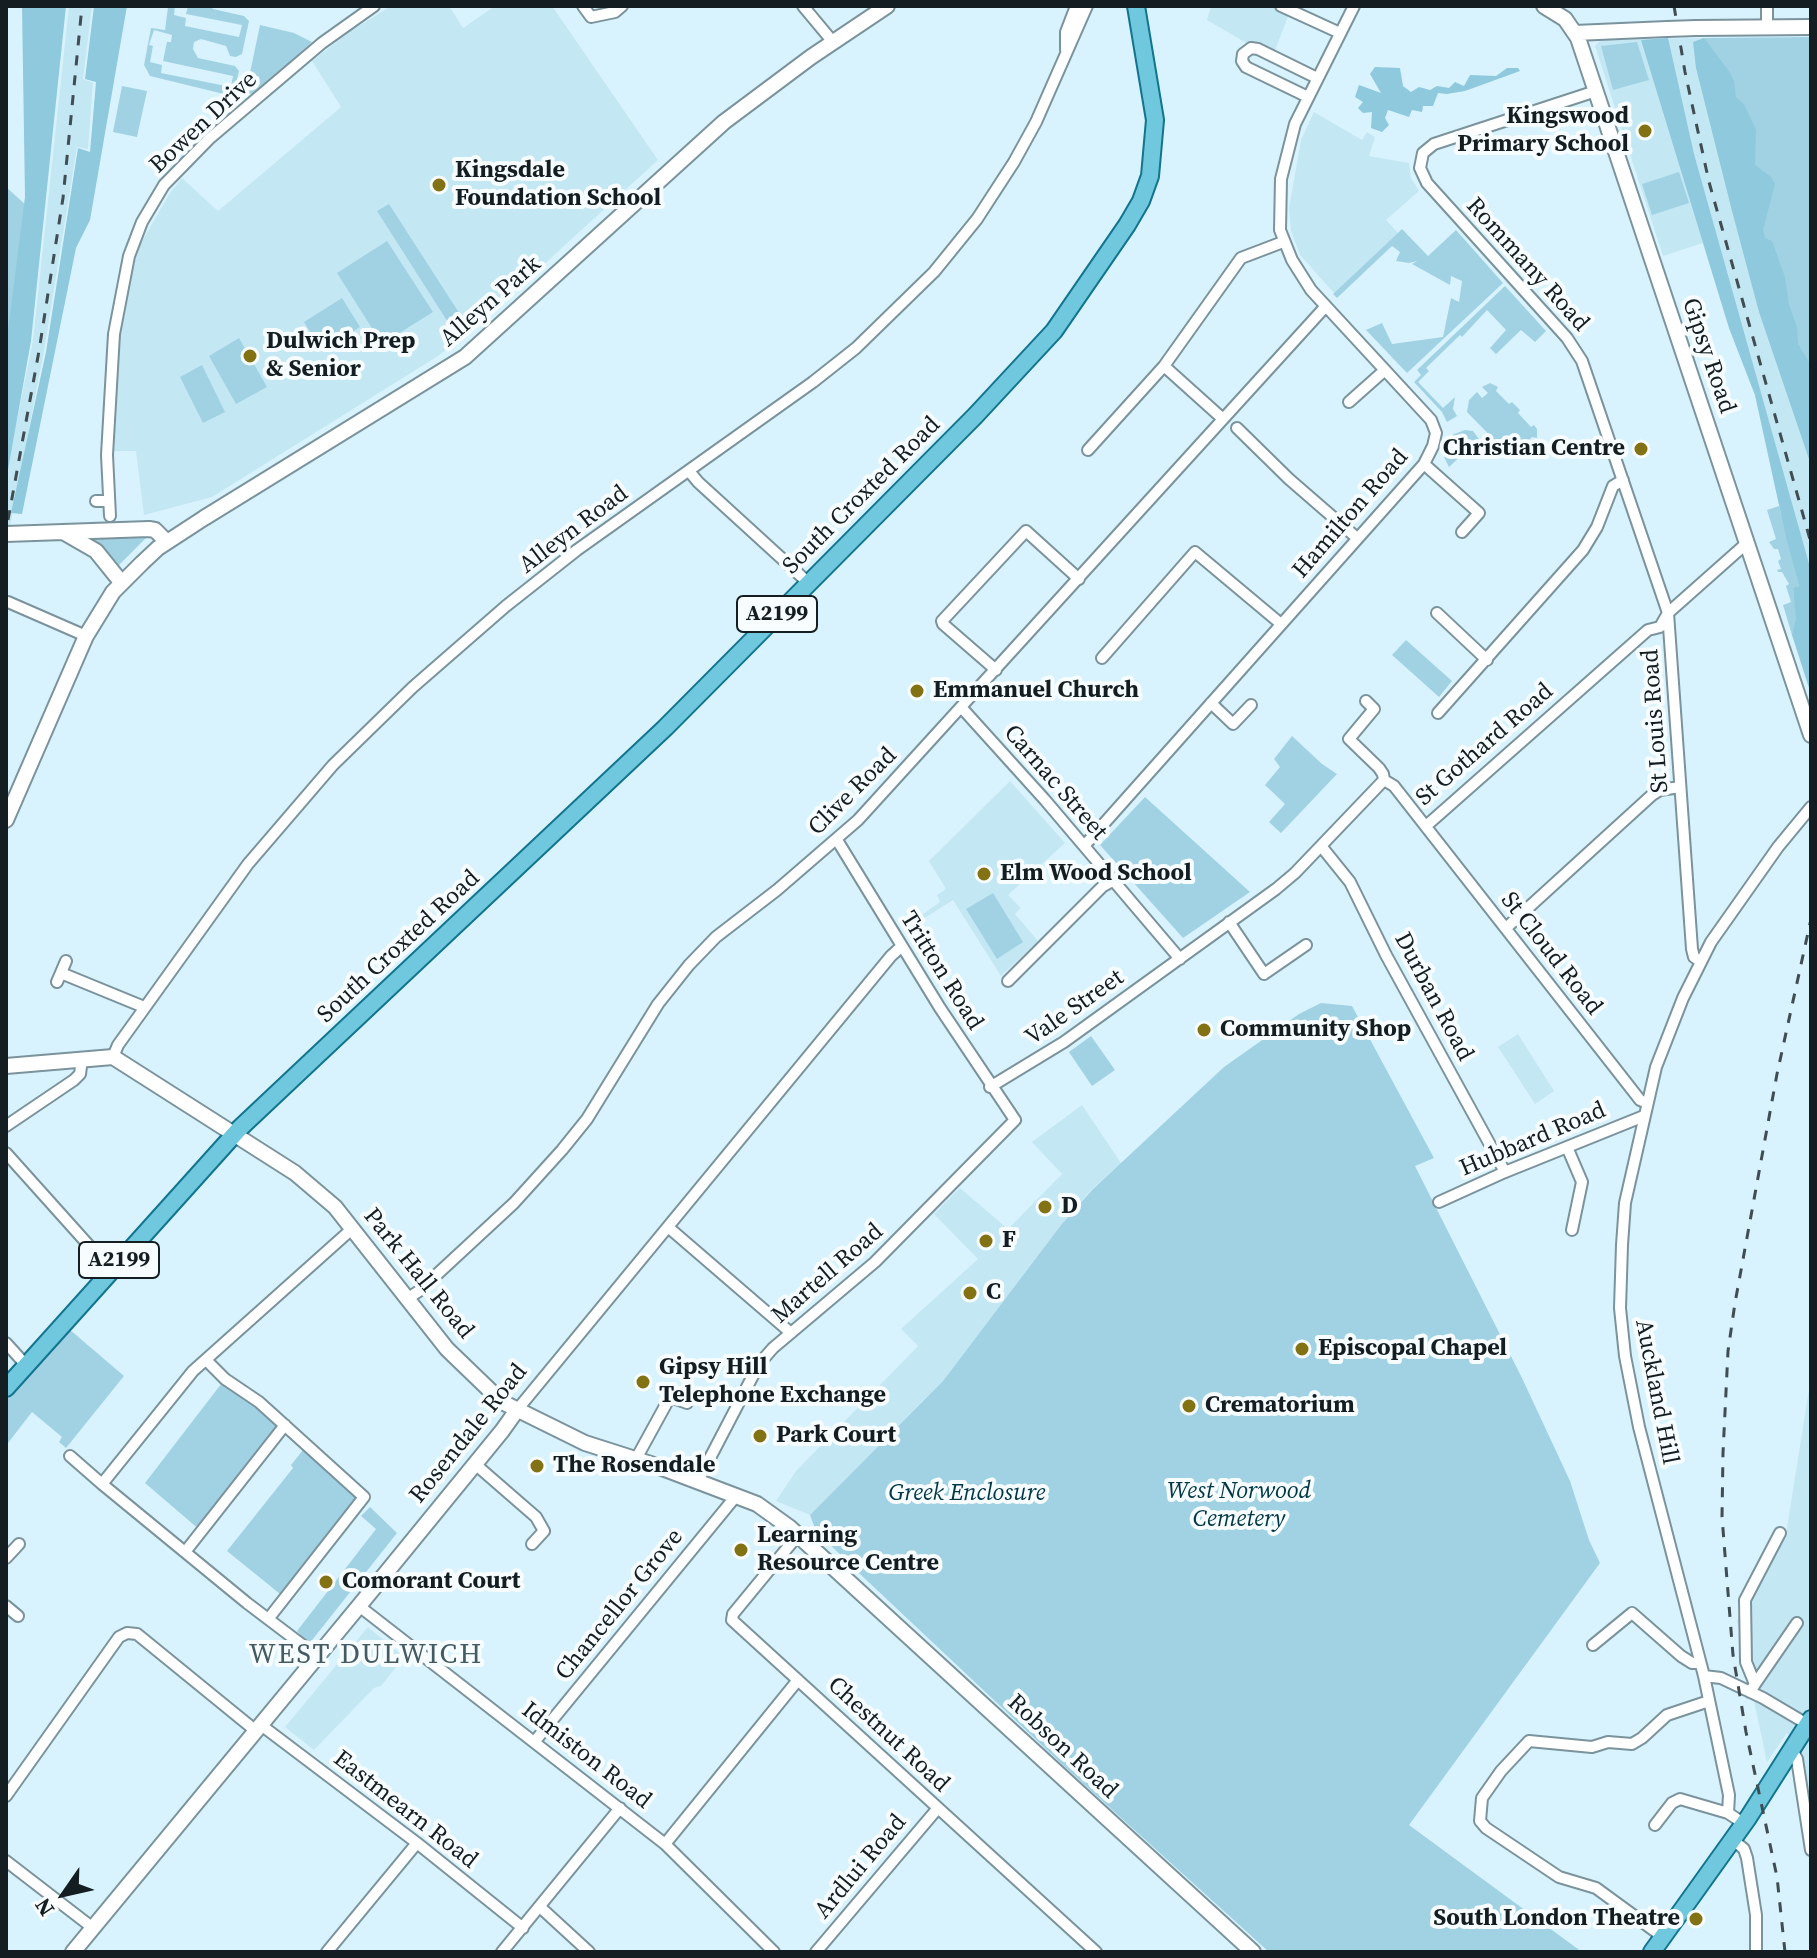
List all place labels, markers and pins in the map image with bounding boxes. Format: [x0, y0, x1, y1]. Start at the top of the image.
place label: Kingswood Primary School [1457, 103, 1629, 159]
marker: Kingswood Primary School [1636, 122, 1654, 140]
place label: Kingsdale Foundation School [455, 157, 661, 213]
marker: Kingsdale Foundation School [430, 176, 448, 194]
place label: Dulwich Prep & Senior [266, 328, 415, 384]
marker: Dulwich Prep & Senior [241, 347, 259, 365]
place label: Christian Centre [1443, 435, 1625, 463]
marker: Christian Centre [1632, 440, 1650, 458]
place label: Emmanuel Church [933, 677, 1139, 705]
marker: Emmanuel Church [908, 682, 926, 700]
place label: Elm Wood School [1000, 860, 1192, 888]
marker: Elm Wood School [975, 865, 993, 883]
place label: Community Shop [1220, 1016, 1411, 1044]
marker: Community Shop [1195, 1021, 1213, 1039]
place label: D [1061, 1193, 1078, 1221]
marker: D [1036, 1198, 1054, 1216]
place label: F [1002, 1227, 1016, 1255]
marker: F [977, 1232, 995, 1250]
place label: C [986, 1279, 1001, 1307]
marker: C [961, 1284, 979, 1302]
place label: Episcopal Chapel [1318, 1335, 1507, 1363]
marker: Episcopal Chapel [1293, 1340, 1311, 1358]
place label: Gipsy Hill Telephone Exchange [659, 1354, 886, 1410]
marker: Gipsy Hill Telephone Exchange [634, 1373, 652, 1391]
place label: Crematorium [1205, 1392, 1355, 1420]
marker: Crematorium [1180, 1397, 1198, 1415]
place label: Park Court [776, 1422, 896, 1450]
marker: Park Court [751, 1427, 769, 1445]
place label: The Rosendale [553, 1452, 715, 1480]
marker: The Rosendale [528, 1457, 546, 1475]
place label: Learning Resource Centre [757, 1522, 939, 1578]
marker: Learning Resource Centre [732, 1541, 750, 1559]
place label: Comorant Court [342, 1568, 520, 1596]
marker: Comorant Court [317, 1573, 335, 1591]
place label: South London Theatre [1433, 1905, 1680, 1933]
marker: South London Theatre [1687, 1910, 1705, 1928]

